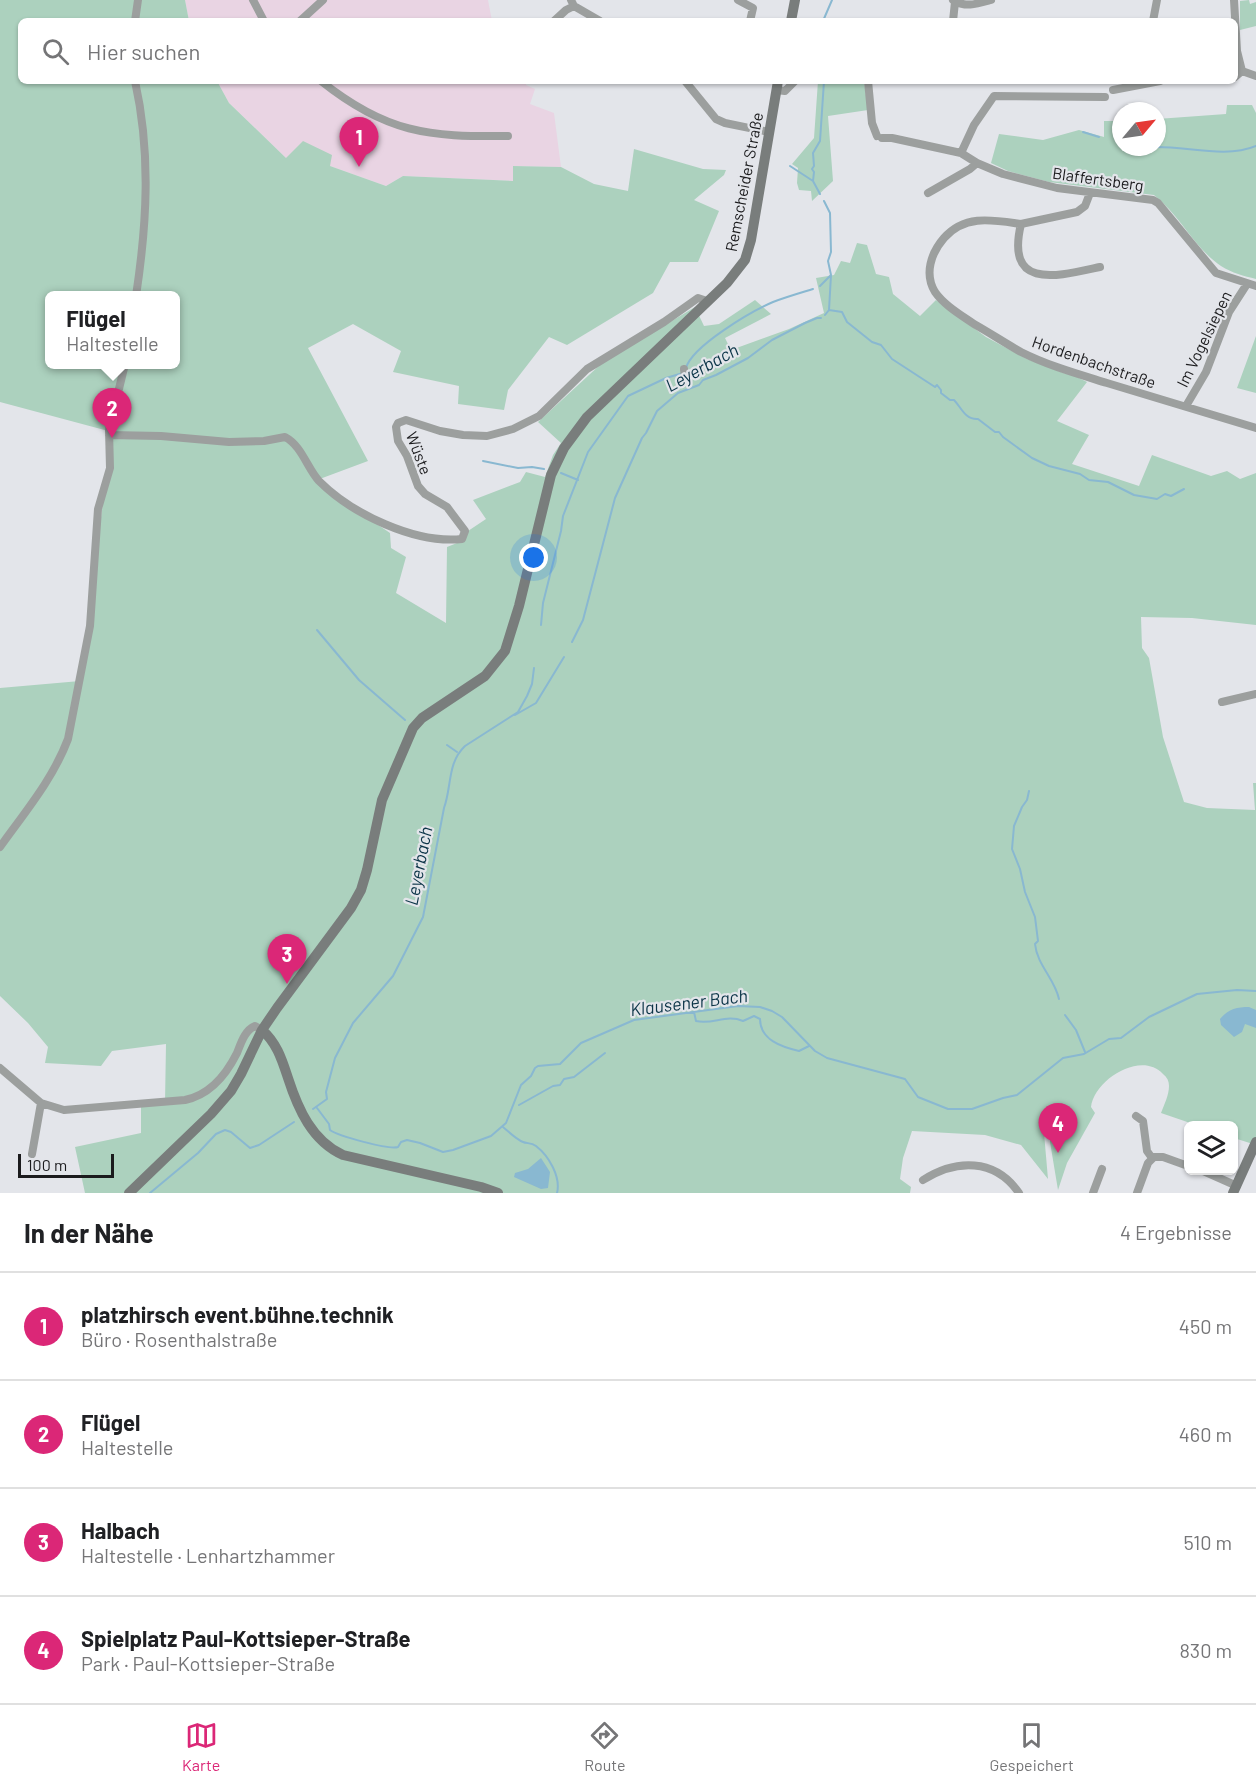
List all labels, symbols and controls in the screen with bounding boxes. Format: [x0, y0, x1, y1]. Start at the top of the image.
search box [18, 18, 1238, 84]
icon: search [39, 35, 72, 68]
text: Hier suchen [87, 38, 200, 64]
north arrow [1112, 102, 1166, 156]
street label: Remscheider Straße [721, 111, 766, 253]
pin: 1 [340, 118, 378, 167]
street label: Blaffertsberg [1051, 163, 1145, 194]
street label: Im Vogelsiepen [1172, 287, 1235, 390]
popup [45, 291, 180, 369]
text: Flügel [66, 305, 126, 331]
text: Haltestelle [66, 331, 159, 355]
street label: Hordenbachstraße [1030, 331, 1159, 392]
water label: Leyerbach [661, 338, 742, 396]
pin: 2 [92, 388, 132, 438]
street label: Wüste [403, 429, 436, 477]
your location [519, 543, 548, 572]
water label: Leyerbach [400, 824, 436, 907]
pin: 3 [268, 934, 306, 984]
water label: Klausener Bach [629, 984, 749, 1020]
pin: 4 [1038, 1104, 1078, 1153]
map controls [1184, 1121, 1238, 1175]
button: layers [1184, 1121, 1238, 1175]
scale bar [18, 1151, 114, 1178]
text: 100 m [27, 1155, 67, 1174]
text: In der Nähe [24, 1217, 154, 1248]
text: 4 Ergebnisse [1120, 1220, 1232, 1244]
text: platzhirsch event.bühne.technik [81, 1301, 394, 1327]
text: 1 [40, 1314, 47, 1338]
text: 450 m [1179, 1314, 1232, 1338]
text: Büro · Rosenthalstraße [81, 1327, 277, 1351]
text: Flügel [81, 1409, 140, 1435]
text: 2 [38, 1422, 49, 1446]
text: 460 m [1179, 1422, 1232, 1446]
text: Haltestelle [81, 1435, 173, 1459]
text: Halbach [81, 1517, 160, 1543]
text: 3 [38, 1530, 49, 1554]
text: 510 m [1183, 1530, 1232, 1554]
text: Haltestelle · Lenhartzhammer [81, 1543, 335, 1567]
text: Spielplatz Paul-Kottsieper-Straße [81, 1625, 411, 1651]
text: 4 [37, 1638, 50, 1662]
text: 830 m [1179, 1638, 1232, 1662]
text: Park · Paul-Kottsieper-Straße [81, 1651, 335, 1675]
tab: Karte [182, 1719, 220, 1774]
tab: Route [584, 1719, 625, 1774]
tab: Gespeichert [990, 1719, 1074, 1774]

